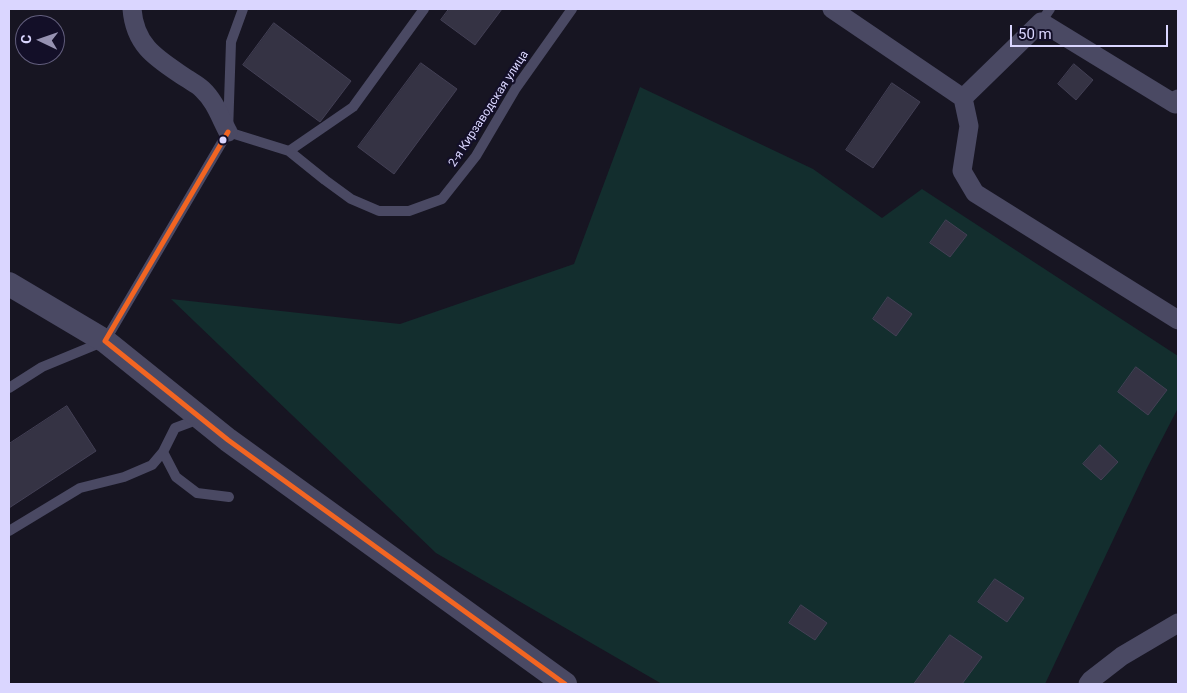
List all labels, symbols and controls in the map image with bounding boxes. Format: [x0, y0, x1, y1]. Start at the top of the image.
north arrow [15, 15, 65, 65]
scale bar [1012, 15, 1170, 47]
text: 50 m [1018, 25, 1052, 43]
text: С [18, 34, 34, 44]
street label: 2-я Кирзаводская улица [446, 48, 532, 170]
unlabelled marker [218, 135, 228, 145]

